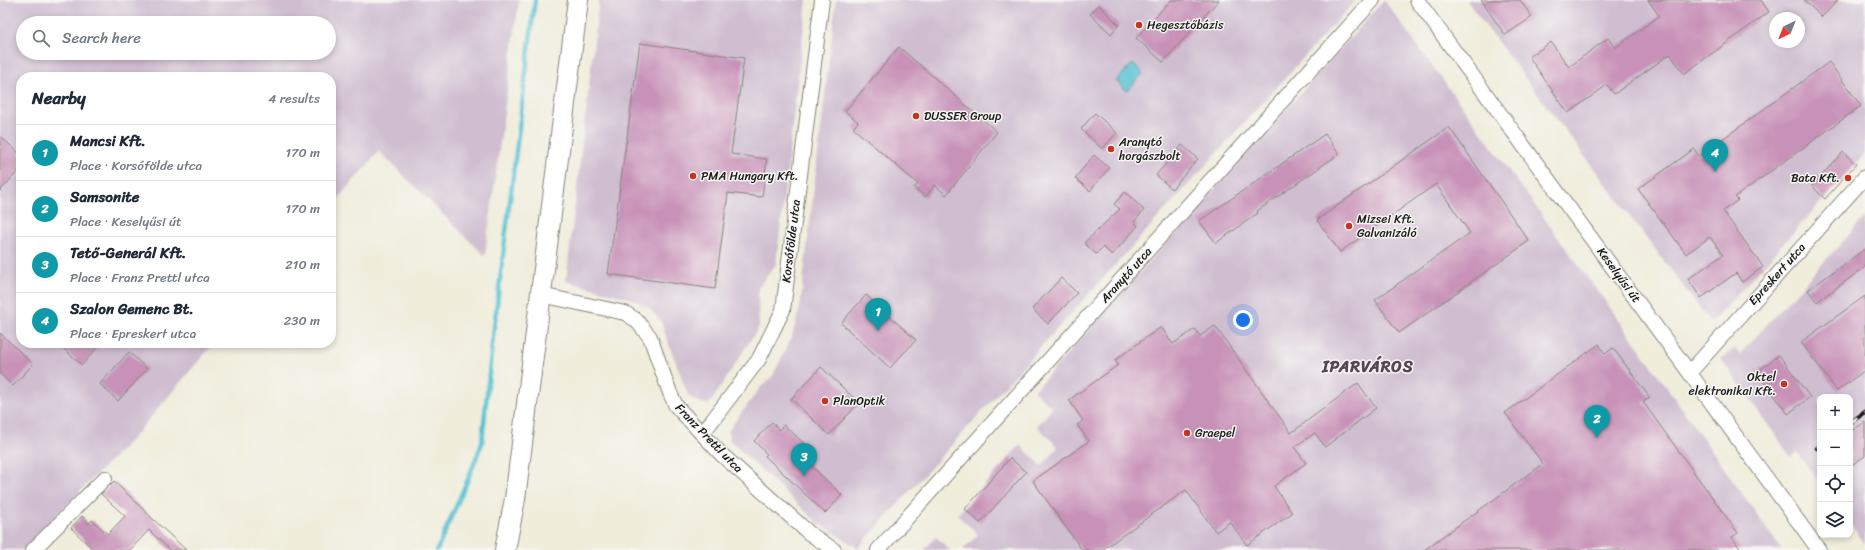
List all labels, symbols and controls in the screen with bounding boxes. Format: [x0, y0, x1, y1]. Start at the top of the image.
north arrow [1769, 12, 1805, 48]
place label: Hegesztőbázis [1147, 14, 1224, 36]
search box [16, 16, 336, 60]
marker: Hegesztőbázis [1134, 20, 1144, 30]
text: Search here [62, 25, 141, 51]
icon: search [30, 27, 52, 49]
text: Nearby [32, 83, 86, 113]
text: 4 results [268, 87, 320, 110]
place label: DUSSER Group [924, 105, 1002, 127]
marker: DUSSER Group [911, 111, 921, 121]
text: Mancsi Kft. [70, 128, 146, 154]
place label: Aranytó horgászbolt [1118, 131, 1181, 167]
pin: 4 [1702, 139, 1728, 172]
text: 1 [42, 141, 48, 164]
text: 170 m [285, 141, 320, 164]
marker: Aranytó horgászbolt [1106, 144, 1116, 154]
text: Place · Korsófölde utca [70, 154, 202, 177]
place label: PMA Hungary Kft. [701, 165, 798, 187]
place label: Bata Kft. [1791, 167, 1840, 189]
marker: PMA Hungary Kft. [688, 171, 698, 181]
marker: Bata Kft. [1843, 173, 1853, 183]
text: Samsonite [70, 184, 140, 210]
text: 2 [41, 197, 49, 220]
text: 170 m [285, 197, 320, 220]
street label: Korsófölde utca [775, 198, 807, 284]
place label: Mizsei Kft. Galvanizáló [1357, 208, 1417, 244]
text: Place · Keselyűsi út [70, 210, 182, 233]
marker: Mizsei Kft. Galvanizáló [1344, 221, 1354, 231]
street label: Epreskert utca [1743, 238, 1811, 310]
text: Tető-Generál Kft. [70, 240, 186, 266]
street label: Aranytó utca [1094, 242, 1157, 309]
street label: Keselyűsi út [1591, 242, 1647, 308]
text: 3 [41, 253, 49, 276]
text: 210 m [285, 253, 320, 276]
text: Place · Franz Prettl utca [70, 266, 210, 289]
text: Szalon Gemenc Bt. [70, 296, 194, 322]
pin: 1 [865, 298, 891, 331]
text: 4 [41, 309, 49, 332]
text: 230 m [284, 309, 320, 332]
your location [1233, 310, 1253, 330]
text: Place · Epreskert utca [70, 322, 196, 345]
district label: IPARVÁROS [1321, 352, 1414, 381]
place label: Oktel elektronikai Kft. [1689, 366, 1777, 402]
marker: Oktel elektronikai Kft. [1779, 379, 1789, 389]
place label: PlanOptik [833, 390, 886, 412]
map controls [1817, 394, 1853, 538]
button: + [1817, 394, 1853, 430]
marker: PlanOptik [820, 396, 830, 406]
street label: Franz Prettl utca [670, 398, 748, 478]
pin: 2 [1584, 405, 1610, 438]
place label: Graepel [1195, 422, 1236, 444]
marker: Graepel [1182, 428, 1192, 438]
button: − [1817, 430, 1853, 466]
pin: 3 [791, 443, 817, 476]
button: locate [1817, 466, 1853, 502]
button: layers [1817, 502, 1853, 538]

